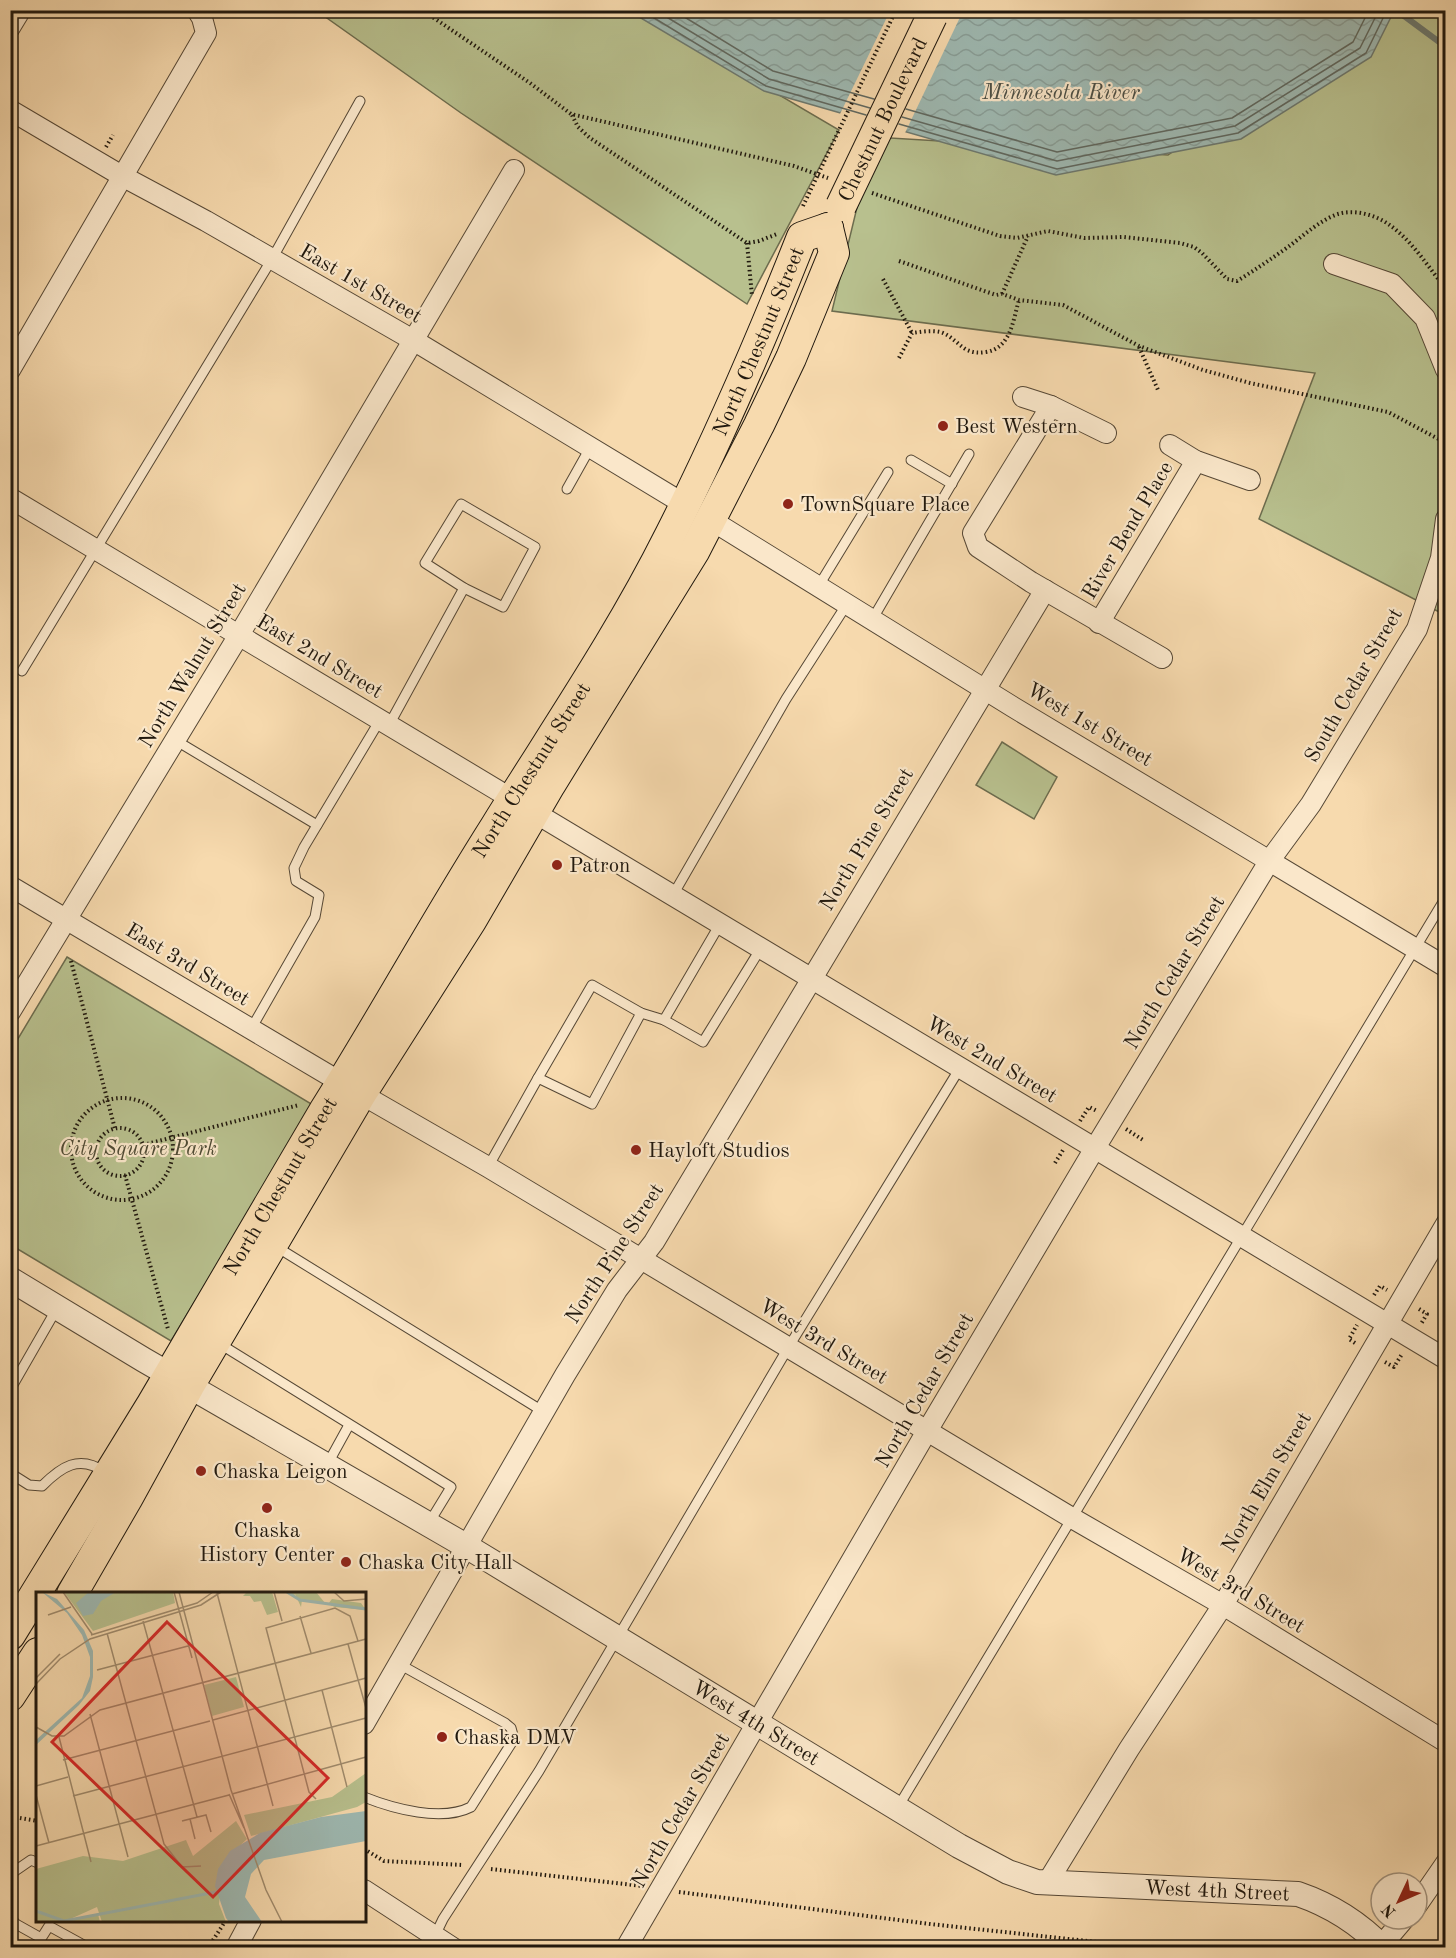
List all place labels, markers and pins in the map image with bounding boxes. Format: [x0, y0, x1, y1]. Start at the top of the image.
place label: Best Western [955, 417, 1078, 438]
marker: Best Western [936, 419, 950, 433]
place label: TownSquare Place [800, 495, 970, 516]
marker: TownSquare Place [781, 497, 795, 511]
place label: Patron [569, 856, 630, 877]
marker: Patron [550, 858, 564, 872]
place label: Hayloft Studios [648, 1141, 790, 1162]
marker: Hayloft Studios [629, 1143, 643, 1157]
place label: Chaska Leigon [213, 1462, 348, 1483]
marker: Chaska Leigon [194, 1464, 208, 1478]
marker: Chaska History Center [260, 1501, 274, 1515]
place label: Chaska History Center [199, 1521, 335, 1566]
place label: Chaska City Hall [358, 1553, 513, 1574]
marker: Chaska City Hall [339, 1555, 353, 1569]
place label: Chaska DMV [454, 1728, 576, 1749]
marker: Chaska DMV [435, 1730, 449, 1744]

